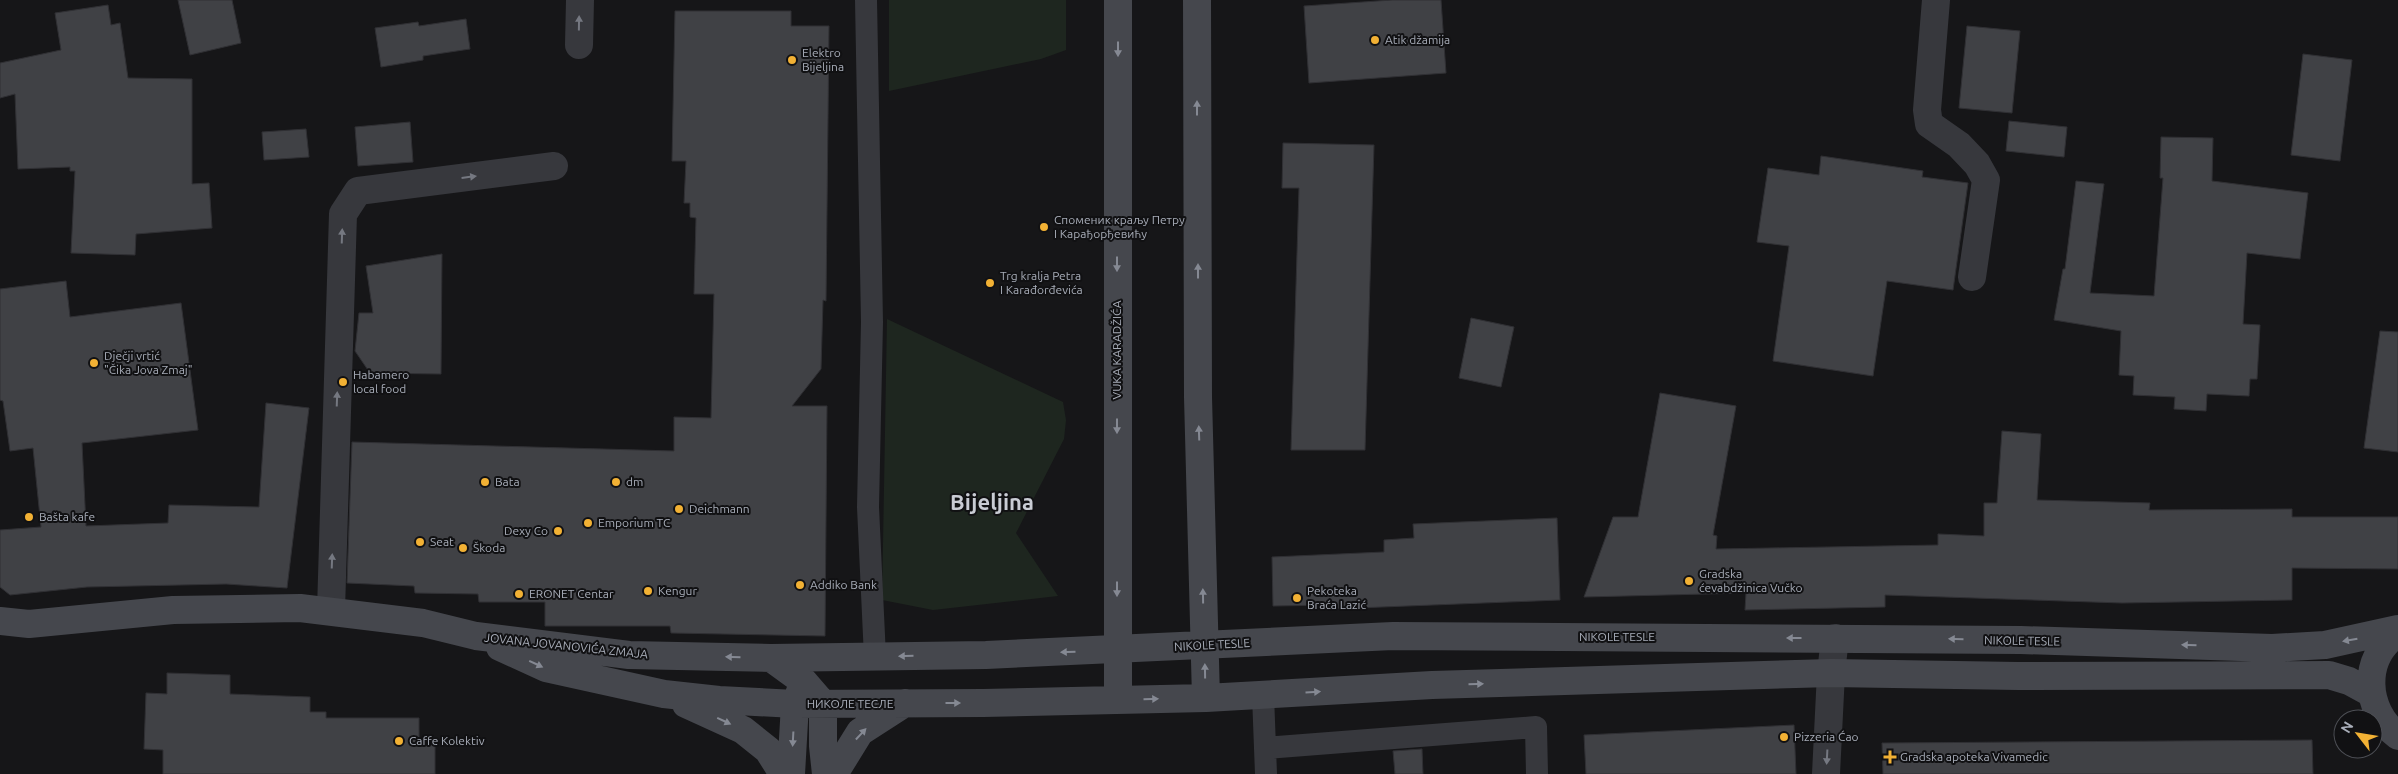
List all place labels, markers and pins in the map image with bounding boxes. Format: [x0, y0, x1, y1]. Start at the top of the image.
place label: Atik džamija [1385, 33, 1450, 46]
marker: Atik džamija [1369, 34, 1381, 46]
place label: Elektro Bijeljina [802, 46, 844, 73]
marker: Elektro Bijeljina [786, 54, 798, 66]
place label: Споменик краљу Петру I Карађорђевићу [1054, 213, 1185, 240]
marker: Споменик краљу Петру I Карађорђевићу [1038, 221, 1050, 233]
place label: Trg kralja Petra I Karađorđevića [1000, 269, 1083, 296]
marker: Trg kralja Petra I Karađorđevića [984, 277, 996, 289]
place label: Dječji vrtić "Čika Jova Zmaj" [104, 349, 193, 376]
marker: Dječji vrtić "Čika Jova Zmaj" [88, 357, 100, 369]
place label: Habamero local food [353, 368, 409, 395]
marker: Habamero local food [337, 376, 349, 388]
place label: Bata [495, 475, 520, 488]
place label: dm [626, 475, 643, 488]
marker: Bata [479, 476, 491, 488]
marker: dm [610, 476, 622, 488]
place label: Deichmann [689, 502, 750, 515]
marker: Deichmann [673, 503, 685, 515]
place label: Bašta kafe [39, 510, 95, 523]
marker: Bašta kafe [23, 511, 35, 523]
place label: Emporium TC [598, 516, 671, 529]
marker: Emporium TC [582, 517, 594, 529]
place label: Dexy Co [504, 524, 548, 537]
marker: Dexy Co [552, 525, 564, 537]
place label: Seat [430, 535, 454, 548]
marker: Seat [414, 536, 426, 548]
place label: Škoda [473, 541, 505, 554]
marker: Škoda [457, 542, 469, 554]
place label: Gradska ćevabdžinica Vučko [1699, 567, 1803, 594]
marker: Gradska ćevabdžinica Vučko [1683, 575, 1695, 587]
place label: Addiko Bank [810, 578, 877, 591]
marker: Addiko Bank [794, 579, 806, 591]
place label: Kengur [658, 584, 697, 597]
place label: Pekoteka Braća Lazić [1307, 584, 1367, 611]
marker: Kengur [642, 585, 654, 597]
place label: ERONET Centar [529, 587, 614, 600]
marker: ERONET Centar [513, 588, 525, 600]
marker: Pekoteka Braća Lazić [1291, 592, 1303, 604]
place label: Pizzeria Ćao [1794, 730, 1859, 743]
marker: Pizzeria Ćao [1778, 731, 1790, 743]
place label: Caffe Kolektiv [409, 734, 485, 747]
marker: Caffe Kolektiv [393, 735, 405, 747]
place label: Gradska apoteka Vivamedic [1900, 750, 2048, 763]
marker: Gradska apoteka Vivamedic [1884, 751, 1896, 763]

